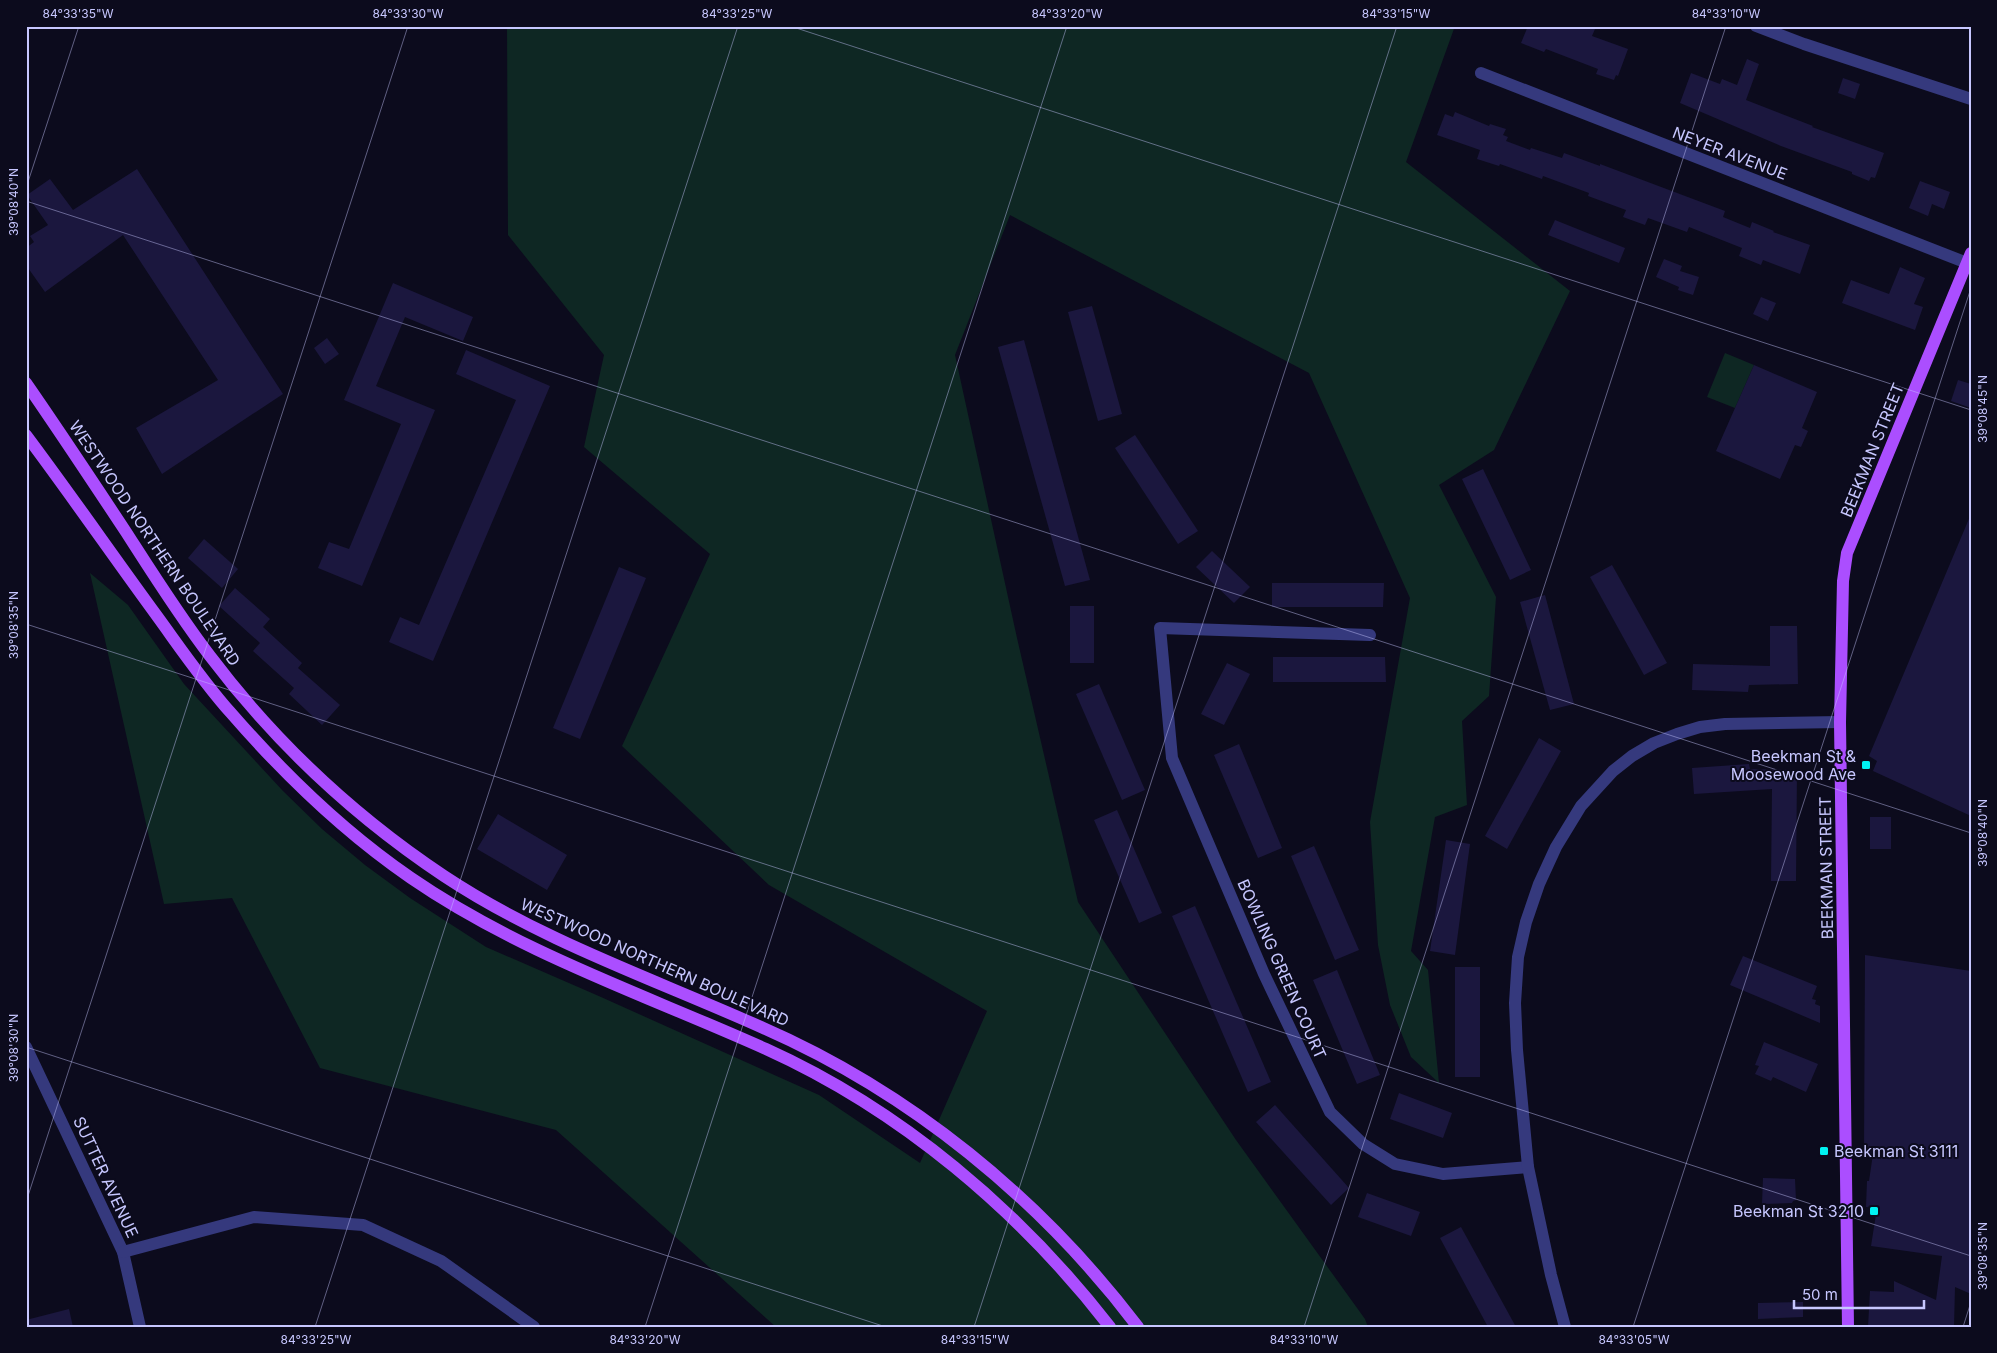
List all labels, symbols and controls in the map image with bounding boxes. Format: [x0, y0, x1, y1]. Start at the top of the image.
text: 84°33'35"W [43, 6, 114, 21]
text: 84°33'30"W [372, 6, 444, 21]
text: 84°33'25"W [702, 6, 773, 21]
text: 84°33'20"W [1031, 6, 1103, 21]
text: 84°33'15"W [1362, 6, 1430, 21]
text: 84°33'10"W [1692, 6, 1761, 21]
street label: NEYER AVENUE [1670, 122, 1790, 184]
text: 39°08'40"N [6, 168, 21, 236]
text: 39°08'45"N [1975, 375, 1990, 443]
street label: BEEKMAN STREET [1836, 380, 1908, 520]
street label: WESTWOOD NORTHERN BOULEVARD [65, 417, 245, 669]
text: 39°08'35"N [6, 591, 21, 659]
place label: Beekman St & Moosewood Ave [1731, 746, 1857, 784]
marker: Beekman St & Moosewood Ave [1860, 759, 1872, 771]
street label: BEEKMAN STREET [1815, 796, 1837, 940]
text: 39°08'40"N [1975, 799, 1990, 867]
street label: BOWLING GREEN COURT [1233, 876, 1331, 1062]
street label: WESTWOOD NORTHERN BOULEVARD [518, 894, 792, 1030]
text: 39°08'30"N [6, 1014, 21, 1082]
street label: SUTTER AVENUE [69, 1113, 143, 1241]
place label: Beekman St 3111 [1834, 1141, 1958, 1161]
marker: Beekman St 3111 [1818, 1145, 1830, 1157]
place label: Beekman St 3210 [1733, 1201, 1864, 1221]
marker: Beekman St 3210 [1868, 1205, 1880, 1217]
text: 39°08'35"N [1975, 1222, 1990, 1290]
scale bar [1794, 1278, 1924, 1310]
text: 50 m [1802, 1285, 1838, 1304]
text: 84°33'25"W [281, 1332, 352, 1347]
text: 84°33'20"W [609, 1332, 681, 1347]
text: 84°33'15"W [941, 1332, 1009, 1347]
text: 84°33'10"W [1270, 1332, 1339, 1347]
text: 84°33'05"W [1598, 1332, 1670, 1347]

